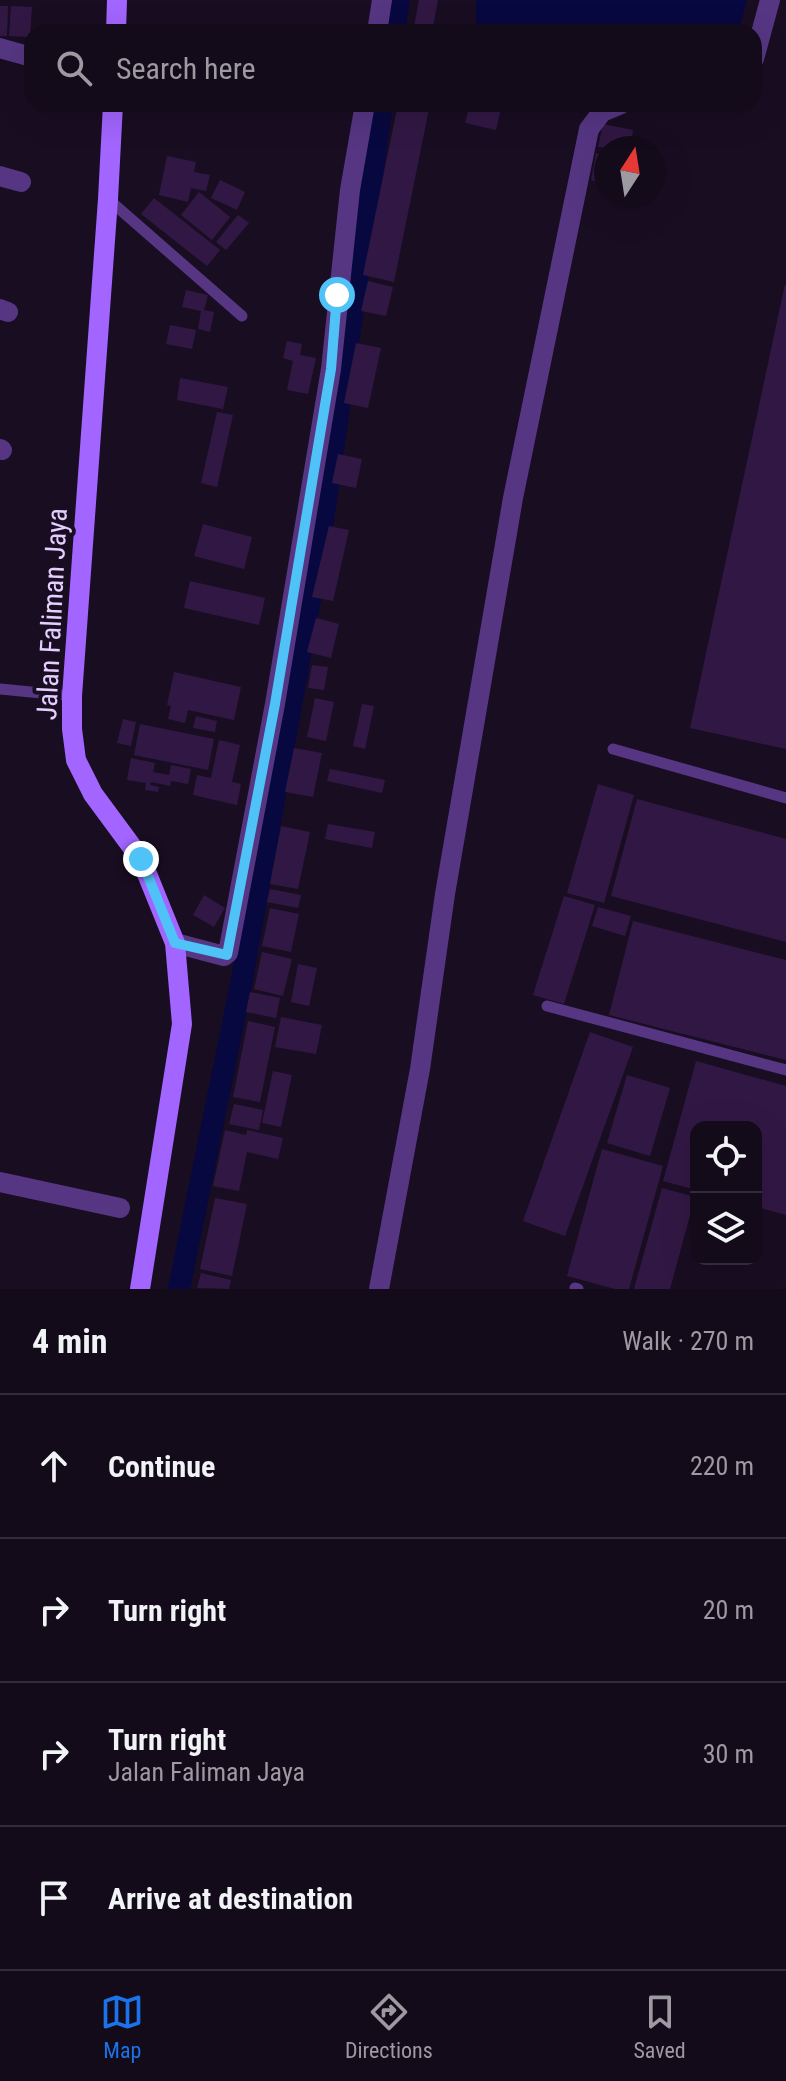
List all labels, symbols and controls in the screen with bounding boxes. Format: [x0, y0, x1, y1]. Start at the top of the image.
search box [24, 24, 762, 112]
icon: search [52, 46, 96, 90]
text: Search here [116, 51, 256, 86]
north arrow [594, 136, 666, 208]
route start [319, 277, 355, 313]
street label: Jalan Faliman Jaya [30, 507, 74, 721]
route end [123, 841, 159, 877]
map controls [690, 1121, 762, 1265]
button: locate [690, 1121, 762, 1193]
button: layers [690, 1193, 762, 1265]
text: 4 min [32, 1321, 108, 1361]
text: Walk · 270 m [622, 1326, 754, 1356]
icon: ahead [32, 1444, 76, 1488]
text: Continue [108, 1449, 215, 1484]
text: 220 m [690, 1451, 754, 1481]
icon: right [32, 1588, 76, 1632]
text: Turn right [108, 1593, 226, 1628]
text: 20 m [703, 1595, 754, 1625]
text: Turn right [108, 1722, 226, 1757]
icon: right [32, 1732, 76, 1776]
text: 30 m [703, 1739, 754, 1769]
text: Jalan Faliman Jaya [108, 1757, 305, 1787]
icon: arrive [32, 1876, 76, 1920]
text: Arrive at destination [108, 1881, 353, 1916]
tab: Map [100, 1990, 144, 2063]
tab: Directions [345, 1990, 433, 2063]
tab: Saved [633, 1990, 686, 2063]

